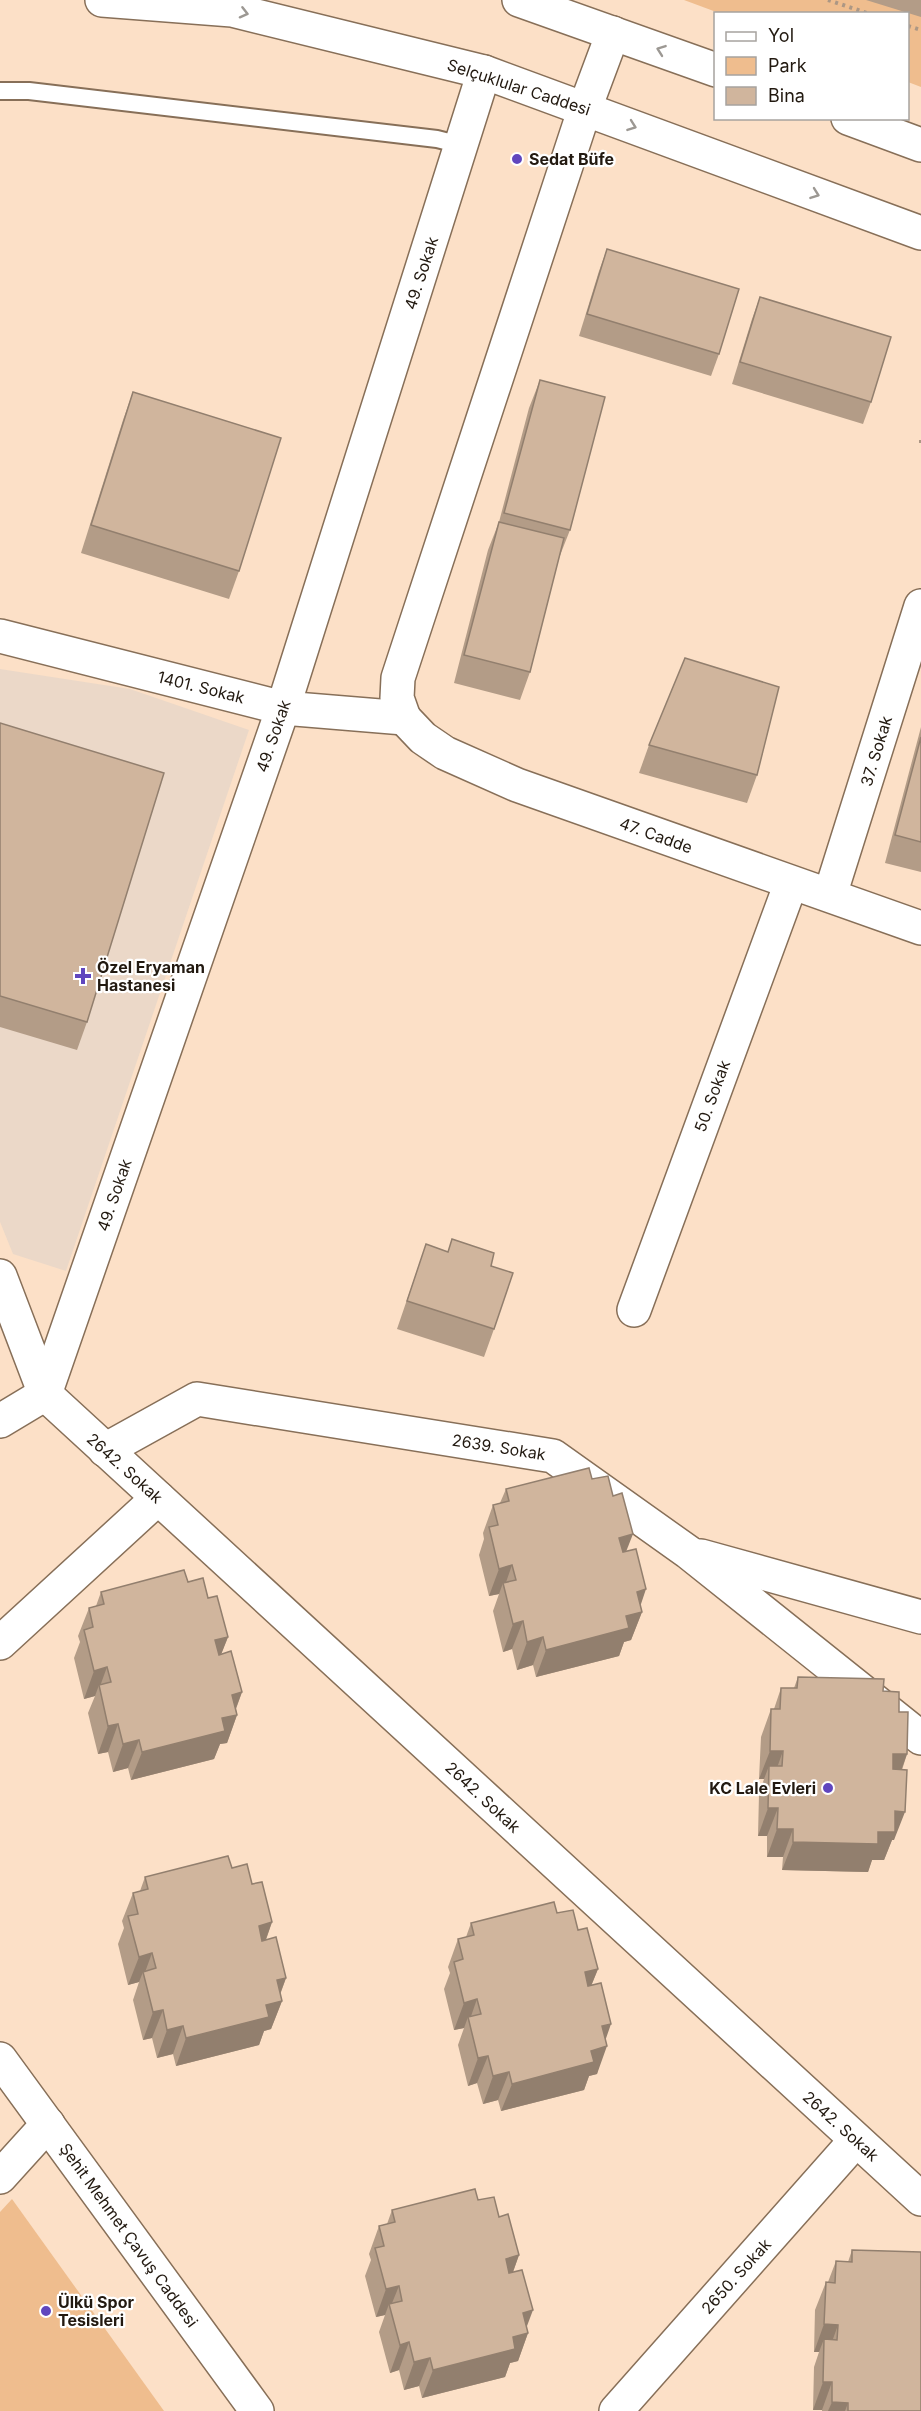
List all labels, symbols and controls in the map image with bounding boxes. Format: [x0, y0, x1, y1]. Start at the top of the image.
one-way arrow [238, 6, 249, 18]
legend [714, 12, 909, 120]
text: Yol [768, 25, 794, 46]
one-way arrow [656, 45, 666, 58]
street label: Selçuklular Caddesi [445, 54, 593, 120]
text: Park [768, 55, 807, 76]
text: Bina [768, 85, 805, 106]
one-way arrow [627, 118, 637, 131]
place label: Sedat Büfe [529, 149, 614, 169]
marker: Sedat Büfe [510, 152, 524, 166]
one-way arrow [809, 186, 820, 199]
street label: 49. Sokak [400, 234, 442, 312]
street label: 1401. Sokak [155, 667, 247, 708]
street label: 49. Sokak [251, 697, 295, 775]
street label: 37. Sokak [856, 713, 896, 789]
street label: 47. Cadde [617, 813, 695, 857]
place label: Özel Eryaman Hastanesi [97, 957, 205, 995]
marker: Özel Eryaman Hastanesi [74, 967, 92, 985]
street label: 50. Sokak [690, 1057, 734, 1135]
street label: 49. Sokak [92, 1156, 136, 1234]
street label: 2642. Sokak [83, 1429, 167, 1507]
street label: 2639. Sokak [451, 1430, 547, 1464]
street label: 2642. Sokak [441, 1757, 525, 1837]
place label: KC Lale Evleri [709, 1778, 816, 1798]
marker: KC Lale Evleri [821, 1781, 835, 1795]
street label: 2642. Sokak [799, 2087, 883, 2165]
street label: Şehit Mehmet Çavuş Caddesi [55, 2139, 203, 2331]
street label: 2650. Sokak [697, 2234, 775, 2318]
place label: Ülkü Spor Tesisleri [58, 2292, 134, 2330]
marker: Ülkü Spor Tesisleri [39, 2304, 53, 2318]

